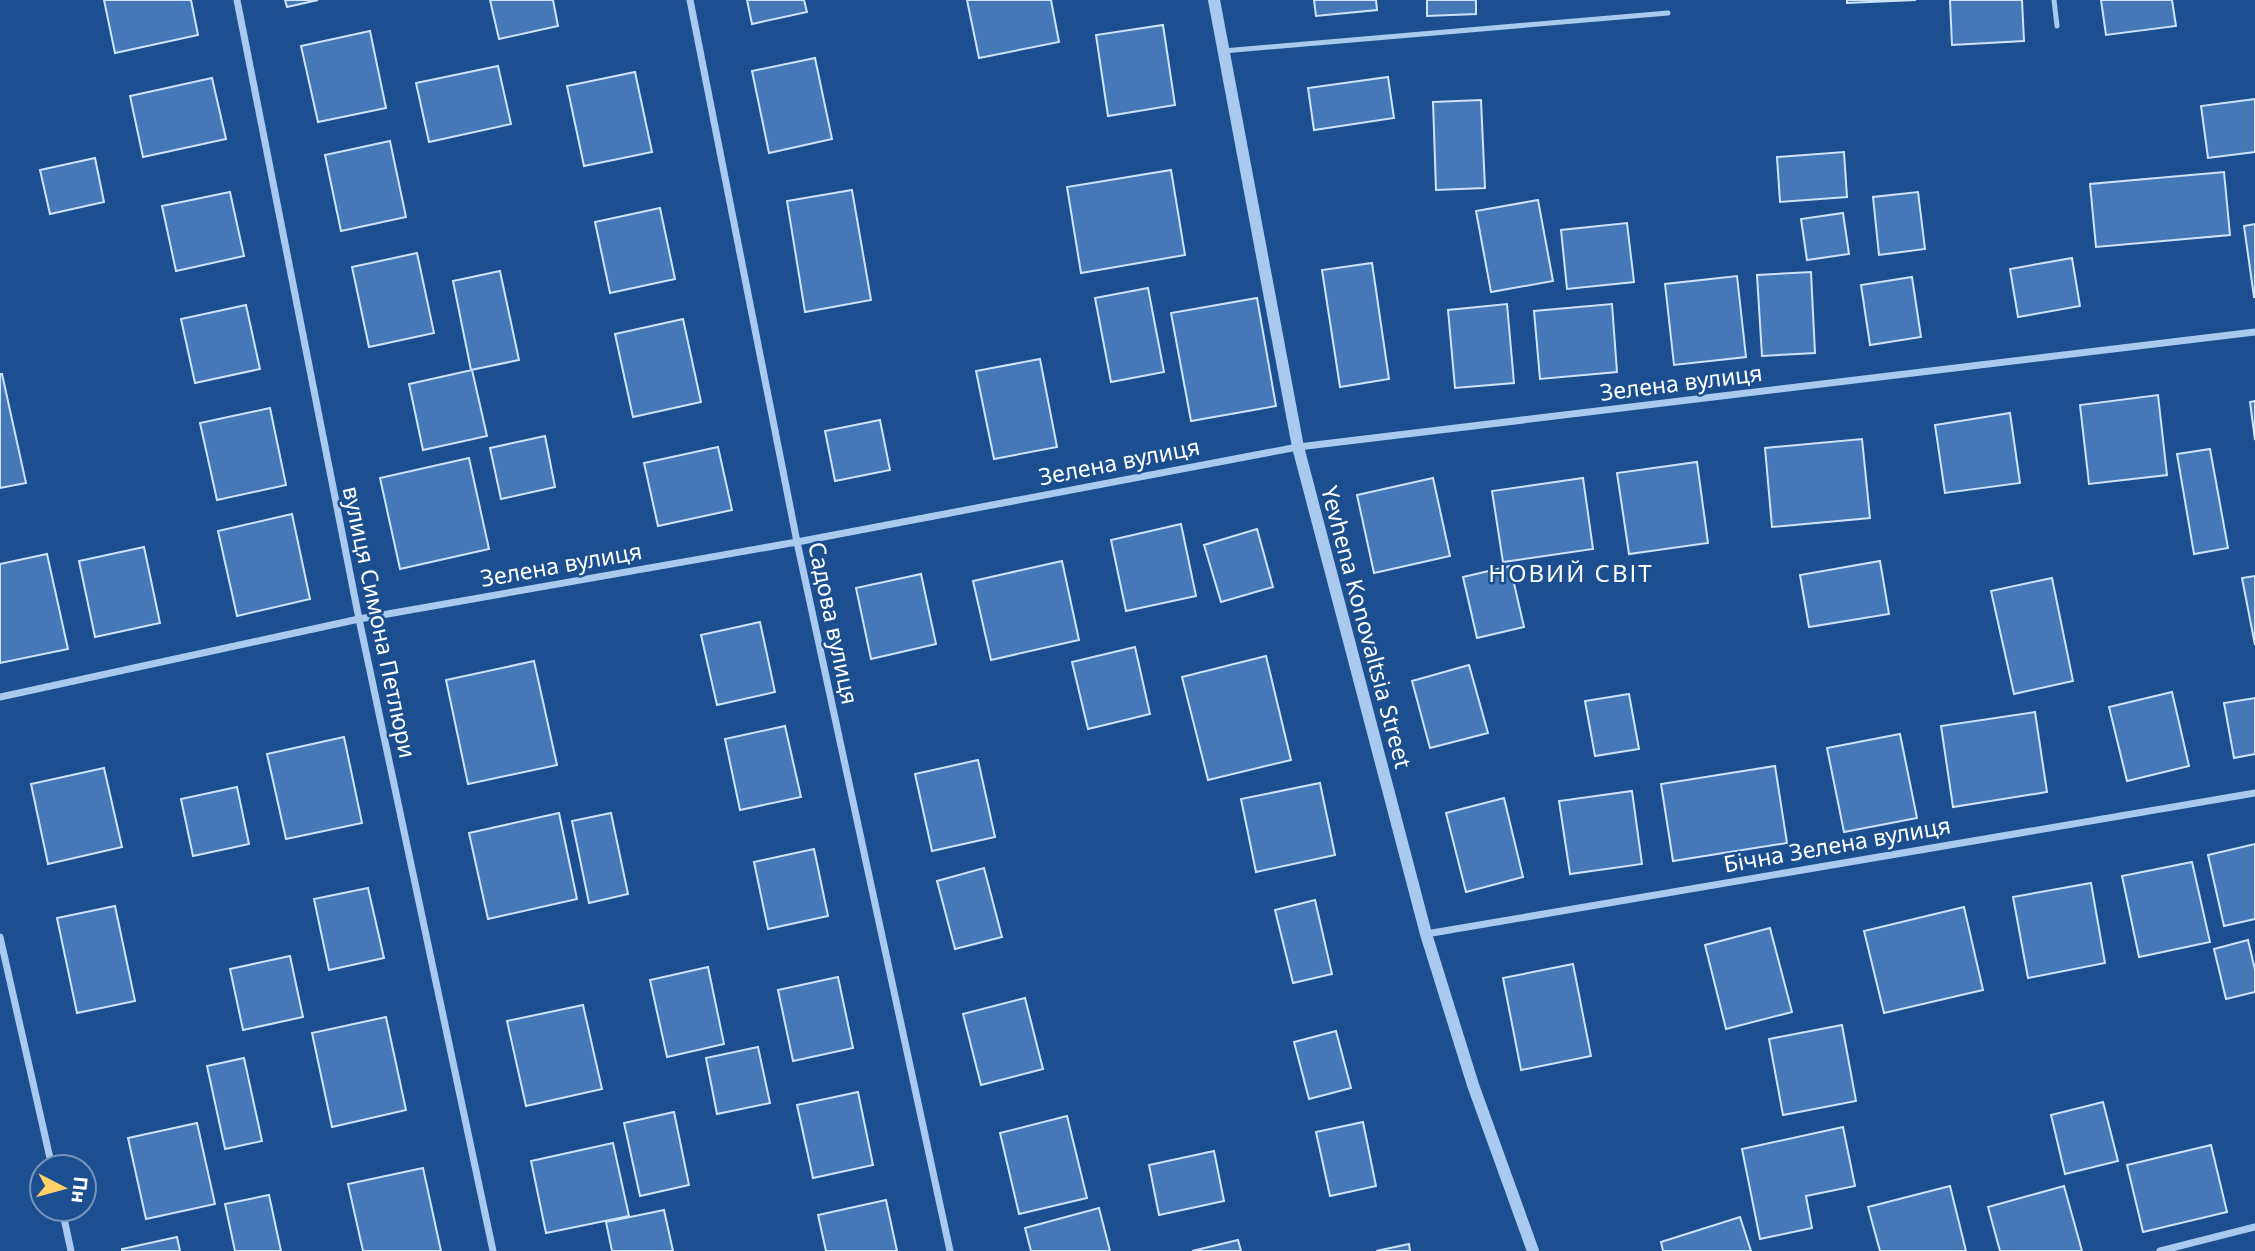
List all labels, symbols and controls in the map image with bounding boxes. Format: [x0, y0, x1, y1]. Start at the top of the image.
street label: Зелена вулиця [1598, 356, 1764, 408]
street label: Зелена вулиця [1036, 430, 1202, 492]
street label: Yevhena Konovaltsia Street [1314, 482, 1420, 772]
street label: вулиця Симона Петлюри [336, 483, 424, 761]
street label: Зелена вулиця [478, 534, 644, 594]
street label: Садова вулиця [801, 539, 867, 707]
district label: НОВИЙ СВІТ [1488, 556, 1654, 589]
street label: Бічна Зелена вулиця [1721, 808, 1953, 880]
north arrow [28, 1153, 98, 1223]
text: Пн [66, 1175, 94, 1205]

